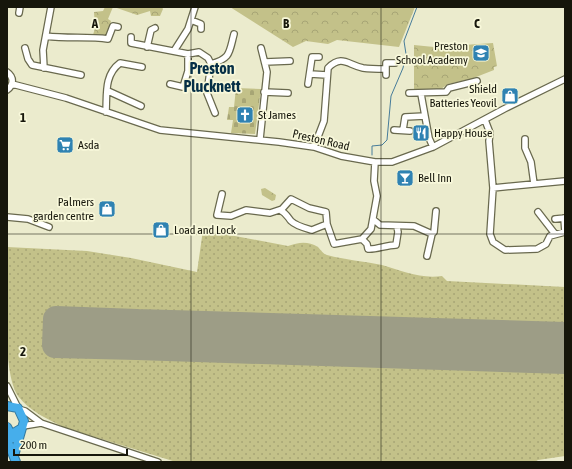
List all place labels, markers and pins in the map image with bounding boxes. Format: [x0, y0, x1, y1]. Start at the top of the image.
place label: Preston School Academy [396, 39, 468, 67]
school or university icon: Preston School Academy [471, 43, 491, 63]
place label: Shield Batteries Yeovil [429, 82, 498, 110]
shop icon: Shield Batteries Yeovil [500, 86, 520, 106]
church icon: St James [235, 105, 255, 125]
place label: St James [258, 108, 296, 122]
restaurant icon: Happy House [411, 123, 431, 143]
place label: Happy House [434, 126, 493, 140]
supermarket icon: Asda [55, 135, 75, 155]
place label: Asda [78, 138, 99, 152]
bar icon: Bell Inn [395, 168, 415, 188]
place label: Bell Inn [418, 171, 452, 185]
place label: Palmers garden centre [33, 195, 94, 223]
shop icon: Palmers garden centre [97, 199, 117, 219]
shop icon: Load and Lock [151, 220, 171, 240]
place label: Load and Lock [174, 223, 237, 237]

